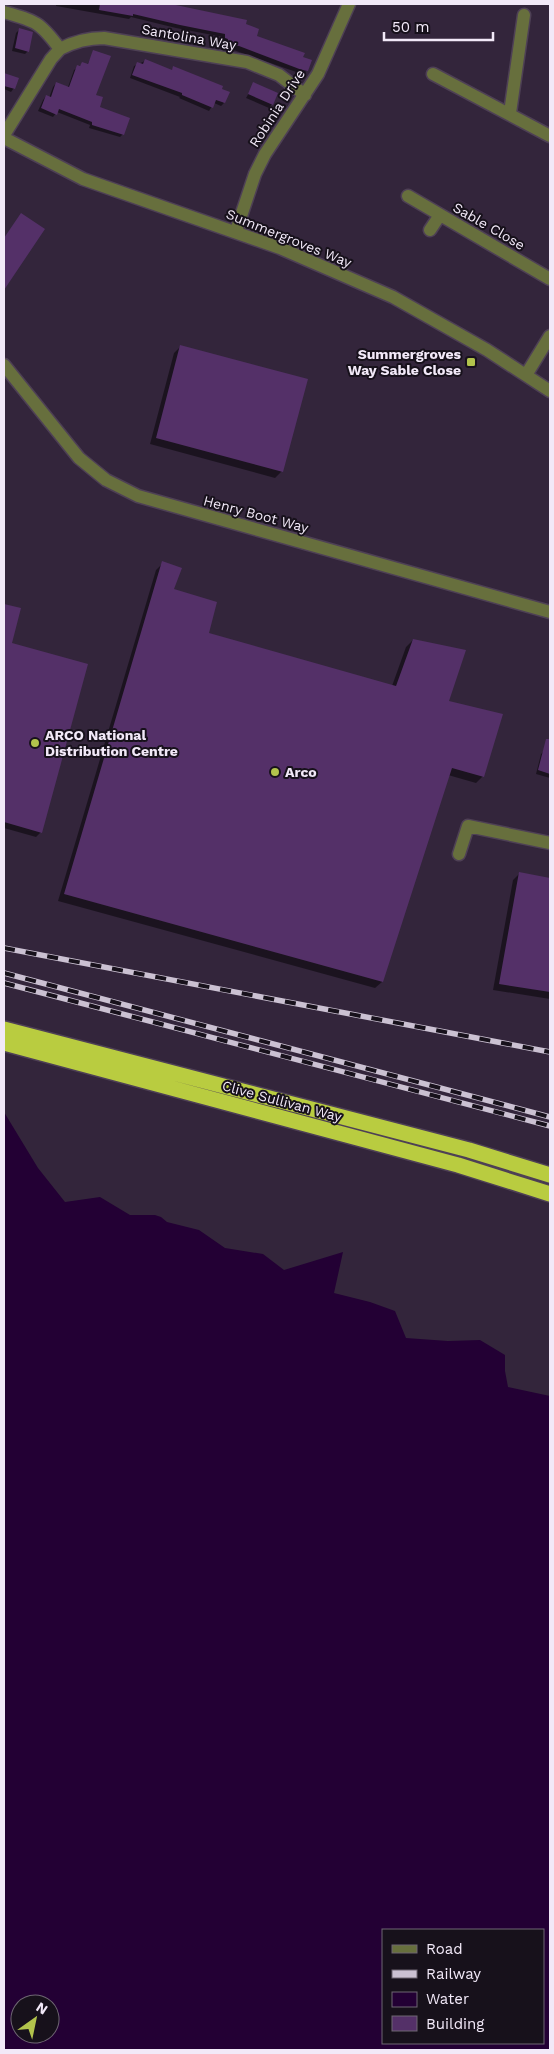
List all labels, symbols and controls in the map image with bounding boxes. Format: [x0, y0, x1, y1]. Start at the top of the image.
scale bar [384, 10, 493, 42]
text: 50 m [392, 18, 429, 36]
street label: Santolina Way [140, 21, 238, 53]
street label: Robinia Drive [246, 66, 308, 150]
street label: Sable Close [450, 199, 528, 253]
street label: Summergroves Way [224, 206, 355, 271]
place label: Summergroves Way Sable Close [348, 346, 462, 378]
marker: Summergroves Way Sable Close [465, 356, 477, 368]
street label: Henry Boot Way [202, 492, 311, 536]
place label: ARCO National Distribution Centre [45, 727, 178, 759]
marker: ARCO National Distribution Centre [29, 737, 41, 749]
place label: Arco [285, 764, 317, 780]
marker: Arco [269, 766, 281, 778]
street label: Clive Sullivan Way [220, 1077, 344, 1125]
legend [382, 1929, 544, 2044]
text: Road [426, 1940, 463, 1958]
text: Railway [426, 1965, 481, 1983]
text: Water [426, 1990, 469, 2008]
north arrow [10, 1994, 60, 2044]
text: N [33, 1999, 51, 2018]
text: Building [426, 2015, 484, 2033]

